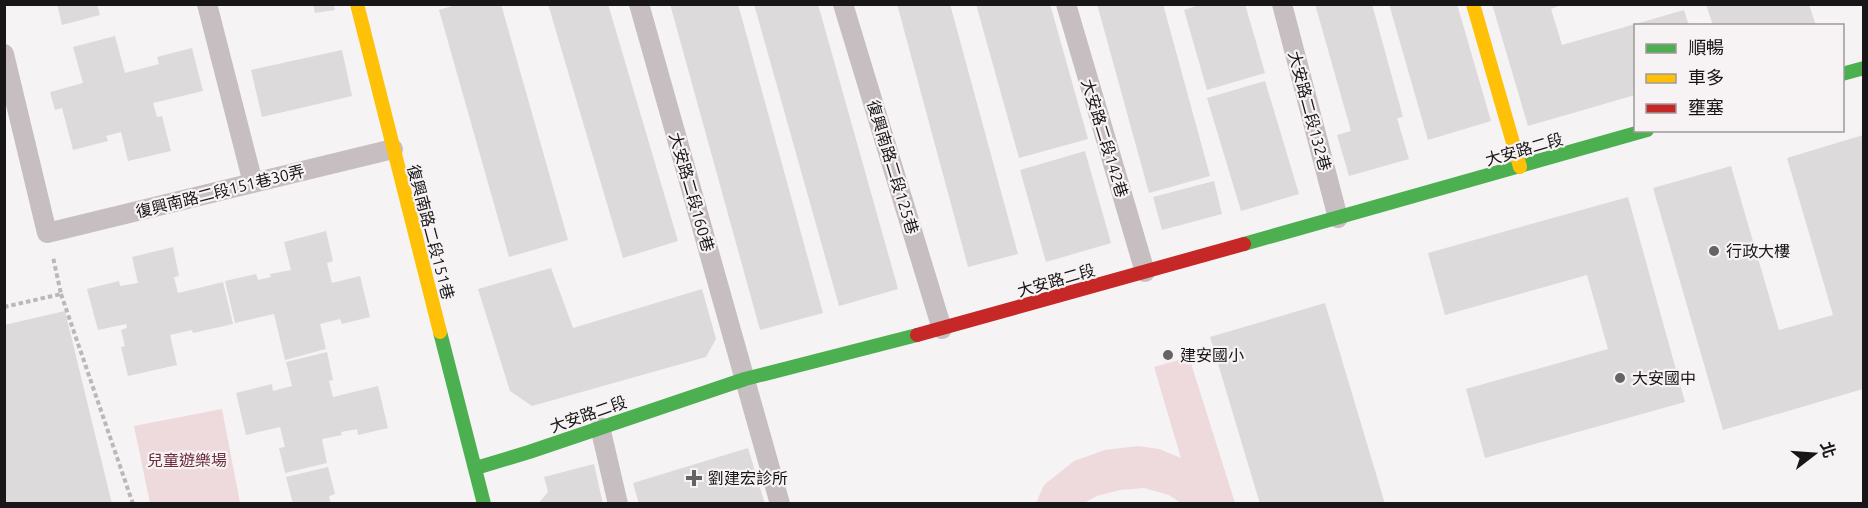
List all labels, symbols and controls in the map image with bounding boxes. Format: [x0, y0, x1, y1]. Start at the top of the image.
legend [1634, 24, 1844, 132]
text: 順暢 [1688, 37, 1724, 57]
street label: 大安路二段132巷 [1285, 49, 1335, 173]
text: 車多 [1688, 67, 1724, 87]
street label: 大安路二段142巷 [1078, 77, 1132, 199]
text: 壅塞 [1688, 97, 1724, 117]
street label: 復興南路二段125巷 [864, 98, 922, 236]
street label: 大安路二段 [1483, 129, 1565, 169]
street label: 大安路二段160巷 [666, 130, 718, 254]
street label: 復興南路二段151巷30弄 [134, 161, 306, 221]
street label: 復興南路二段151巷 [404, 163, 458, 301]
place label: 行政大樓 [1726, 242, 1790, 260]
marker: 行政大樓 [1707, 244, 1721, 258]
street label: 大安路二段 [1015, 260, 1097, 300]
place label: 建安國小 [1180, 346, 1244, 364]
marker: 建安國小 [1161, 348, 1175, 362]
place label: 大安國中 [1632, 369, 1696, 387]
marker: 大安國中 [1613, 371, 1627, 385]
street label: 大安路二段 [547, 392, 629, 436]
north arrow [1784, 424, 1844, 484]
text: 北 [1817, 439, 1839, 460]
park label: 兒童遊樂場 [147, 451, 227, 469]
marker: 劉建宏診所 [685, 469, 703, 487]
place label: 劉建宏診所 [708, 469, 788, 487]

